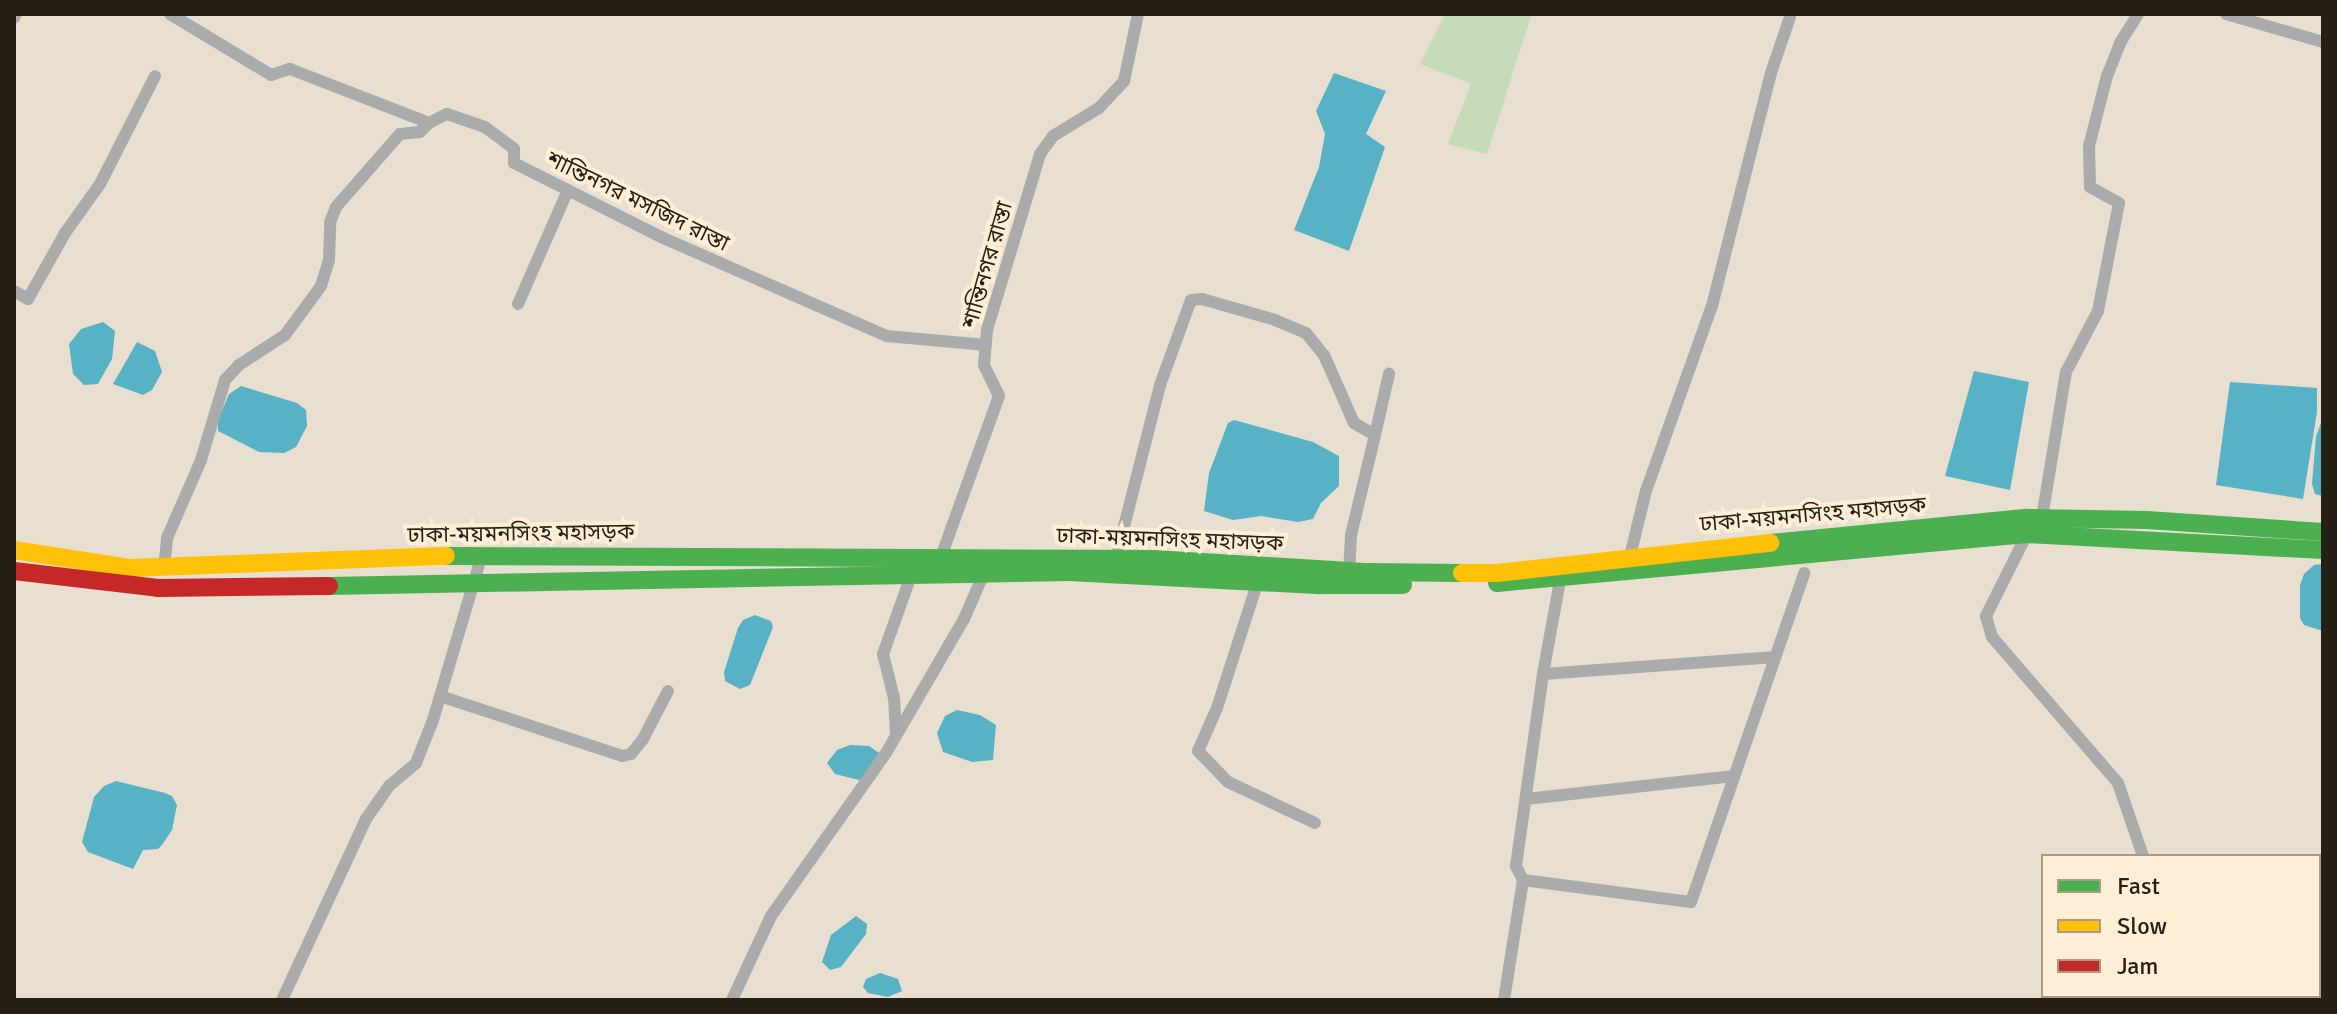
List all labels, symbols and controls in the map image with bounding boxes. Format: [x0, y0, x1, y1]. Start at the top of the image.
street label: শান্তিনগর মসজিদ রাস্তা [542, 145, 734, 257]
street label: শান্তিনগর রাস্তা [956, 199, 1018, 331]
street label: ঢাকা-ময়মনসিংহ মহাসড়ক [1699, 491, 1927, 537]
street label: ঢাকা-ময়মনসিংহ মহাসড়ক [407, 518, 635, 548]
street label: ঢাকা-ময়মনসিংহ মহাসড়ক [1056, 522, 1284, 556]
legend [2041, 854, 2321, 998]
text: Fast [2117, 871, 2160, 901]
text: Slow [2117, 911, 2167, 941]
text: Jam [2117, 951, 2158, 981]

